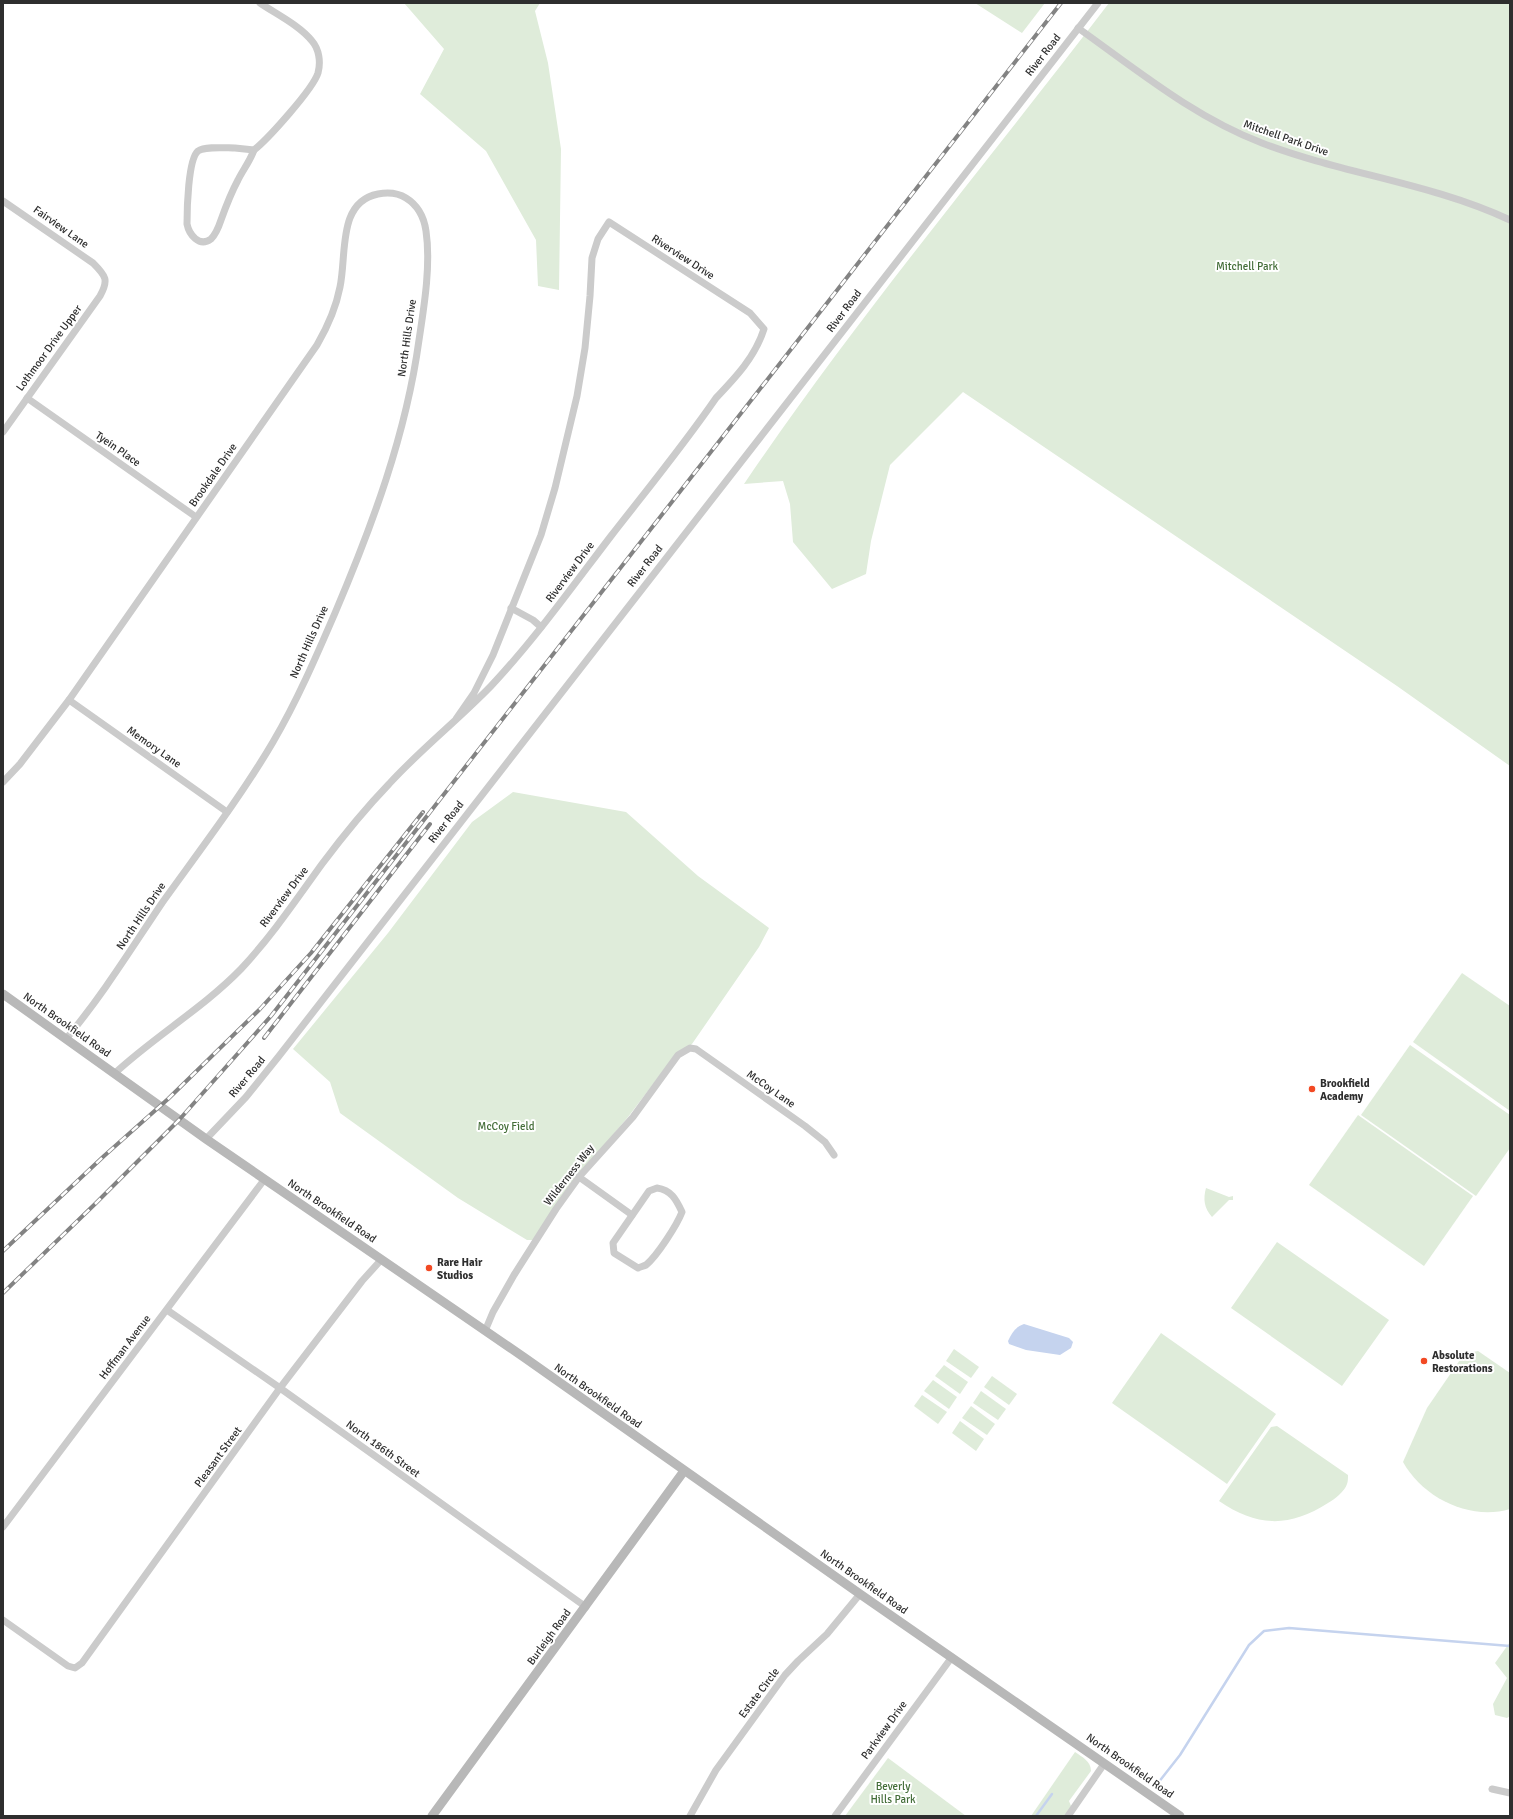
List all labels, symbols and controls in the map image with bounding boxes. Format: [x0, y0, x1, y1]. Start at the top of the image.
street label: River Road [1023, 31, 1064, 79]
street label: Mitchell Park Drive [1242, 117, 1330, 159]
street label: Fairview Lane [31, 203, 91, 251]
street label: Riverview Drive [649, 232, 717, 282]
park label: Mitchell Park [1216, 260, 1279, 273]
street label: River Road [824, 287, 864, 335]
street label: North Hills Drive [395, 298, 419, 378]
street label: Lothmoor Drive Upper [13, 302, 85, 394]
street label: Tyein Place [93, 429, 143, 469]
street label: Brookdale Drive [186, 441, 240, 509]
street label: Riverview Drive [543, 539, 597, 605]
street label: River Road [625, 542, 666, 590]
street label: North Hills Drive [287, 604, 331, 680]
street label: Memory Lane [124, 723, 184, 771]
street label: River Road [426, 798, 467, 846]
street label: Riverview Drive [257, 864, 311, 930]
street label: North Hills Drive [114, 880, 168, 952]
street label: North Brookfield Road [21, 990, 113, 1060]
street label: River Road [226, 1054, 268, 1100]
street label: McCoy Lane [744, 1067, 798, 1111]
place label: Brookfield Academy [1320, 1077, 1370, 1103]
marker: Brookfield Academy [1307, 1084, 1317, 1094]
park label: McCoy Field [478, 1120, 535, 1133]
street label: Wilderness Way [541, 1141, 597, 1208]
street label: North Brookfield Road [285, 1177, 379, 1246]
place label: Rare Hair Studios [437, 1256, 483, 1282]
marker: Rare Hair Studios [424, 1263, 434, 1273]
street label: Hoffman Avenue [97, 1312, 153, 1382]
place label: Absolute Restorations [1432, 1349, 1493, 1375]
marker: Absolute Restorations [1419, 1356, 1429, 1366]
street label: North Brookfield Road [552, 1361, 644, 1431]
street label: North 186th Street [343, 1418, 423, 1480]
street label: Pleasant Street [192, 1424, 244, 1490]
street label: North Brookfield Road [818, 1547, 910, 1617]
street label: Burleigh Road [524, 1606, 574, 1668]
street label: Estate Circle [736, 1665, 782, 1721]
street label: Parkview Drive [858, 1698, 910, 1762]
street label: North Brookfield Road [1084, 1731, 1176, 1801]
park label: Beverly Hills Park [870, 1780, 916, 1806]

